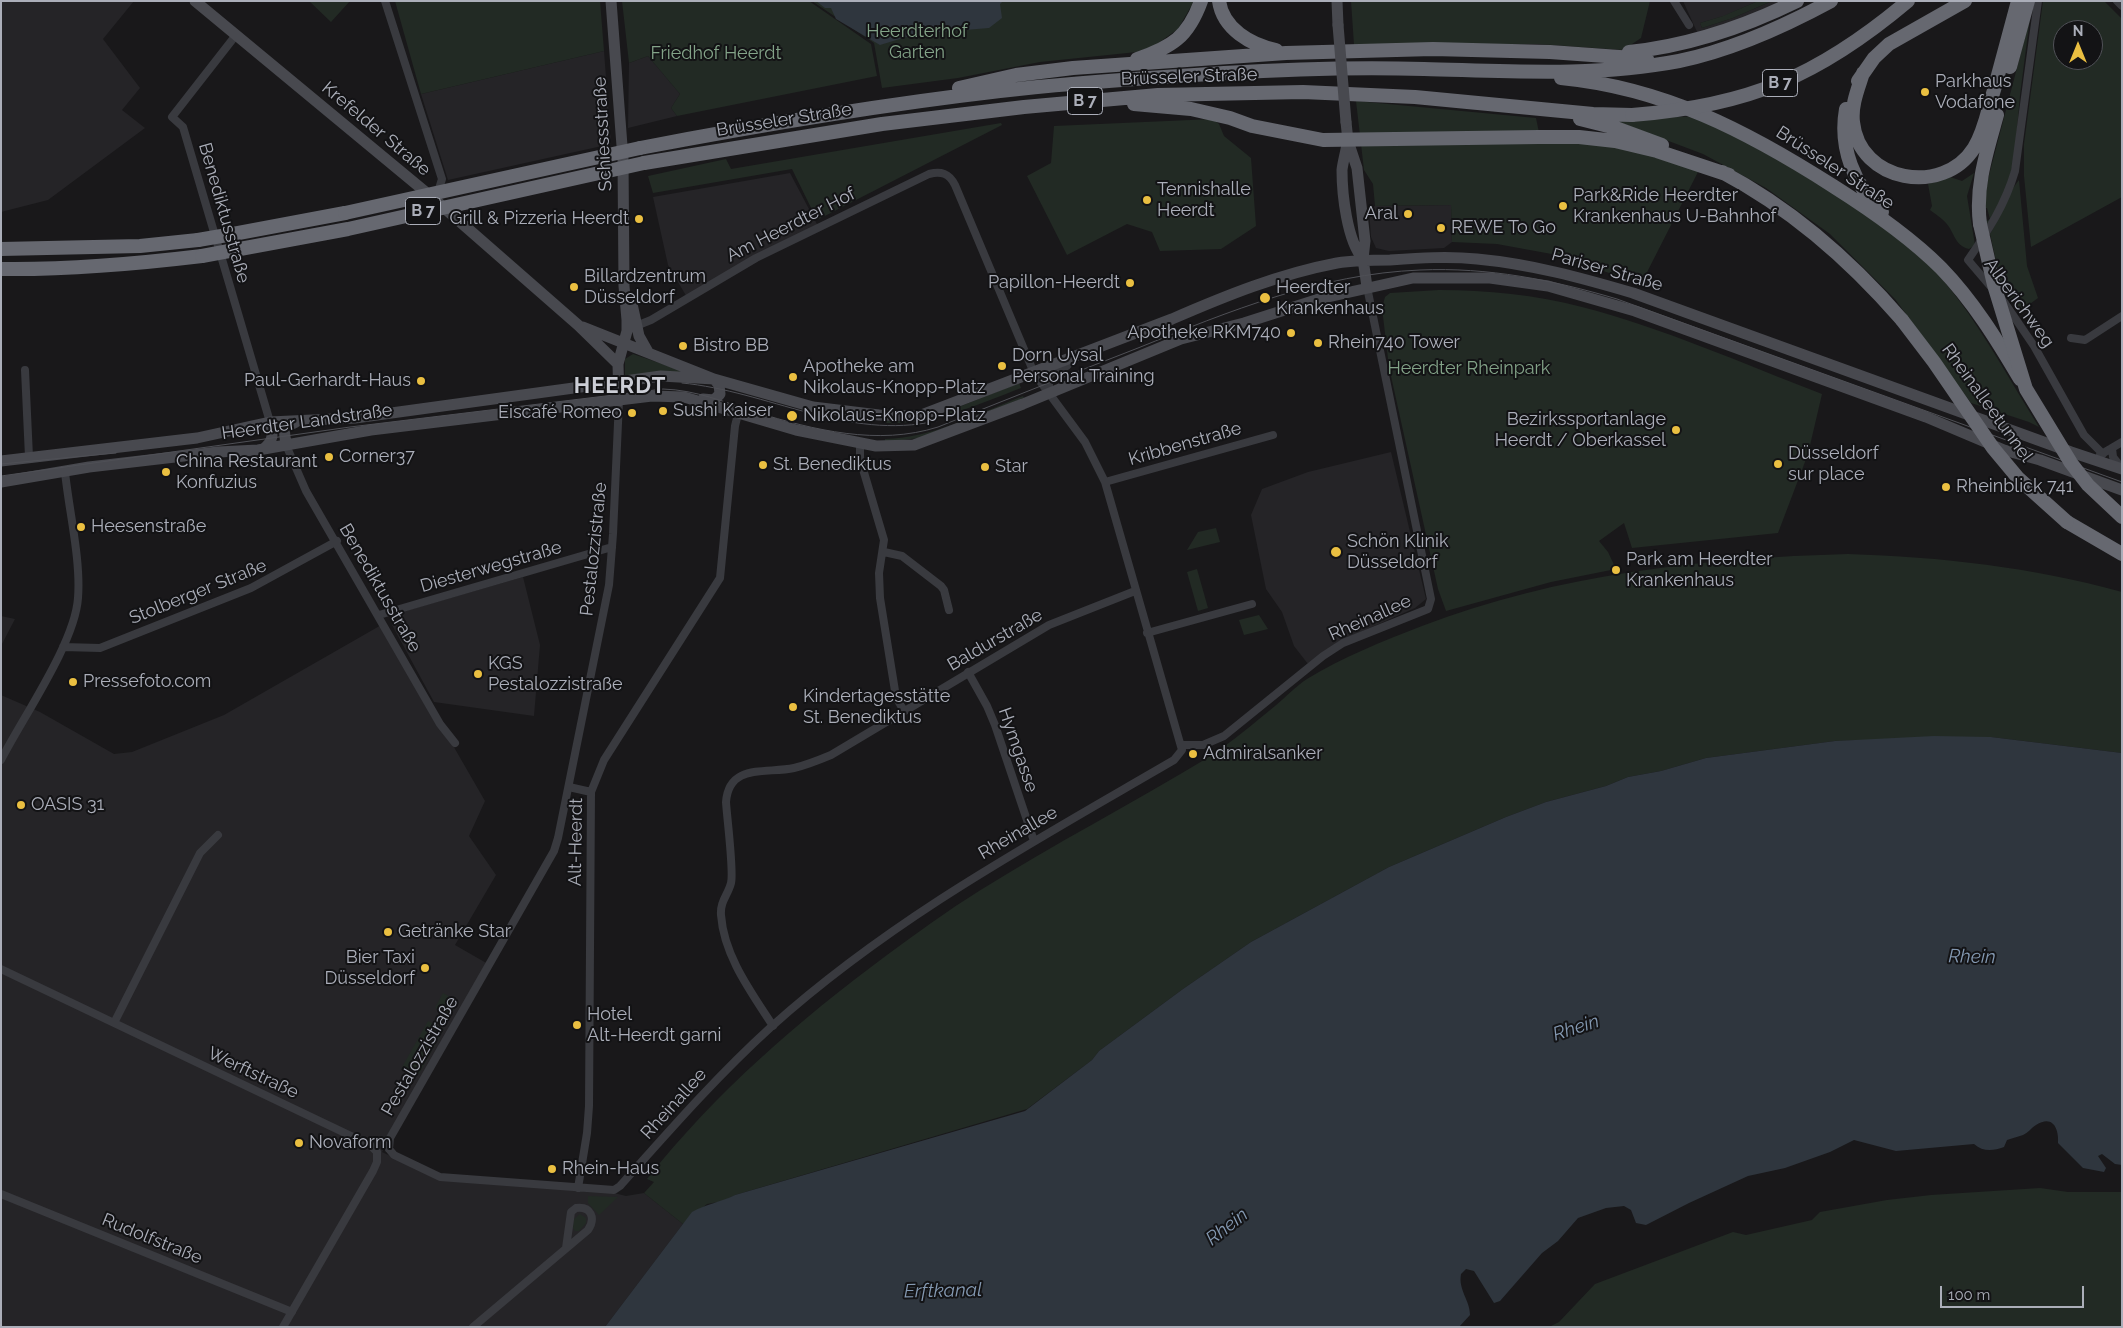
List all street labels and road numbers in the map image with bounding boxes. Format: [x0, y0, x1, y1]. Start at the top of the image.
street label: Brüsseler Straße [1120, 64, 1258, 90]
road number: B 7 [1762, 70, 1798, 96]
street label: Schiessstraße [589, 76, 617, 192]
street label: Krefelder Straße [317, 77, 435, 181]
road number: B 7 [1068, 88, 1102, 114]
street label: Brüsseler Straße [715, 99, 853, 141]
street label: Brüsseler Straße [1772, 122, 1898, 214]
street label: Benediktusstraße [194, 140, 254, 286]
street label: Am Heerdter Hof [723, 183, 859, 267]
road number: B 7 [406, 198, 440, 225]
street label: Pariser Straße [1549, 244, 1665, 296]
street label: Alberichweg [1979, 254, 2059, 352]
street label: Rheinalleetunnel [1937, 340, 2037, 466]
street label: Heerdter Landstraße [220, 399, 394, 445]
street label: Kribbenstraße [1126, 418, 1244, 470]
street label: Pestalozzistraße [576, 481, 612, 617]
street label: Benediktusstraße [334, 520, 426, 656]
street label: Diesterwegstraße [418, 536, 564, 598]
street label: Stolberger Straße [126, 555, 270, 629]
street label: Rheinallee [1325, 590, 1415, 646]
street label: Baldurstraße [944, 604, 1046, 676]
street label: Hymgasse [993, 705, 1043, 795]
street label: Alt-Heerdt [564, 798, 588, 886]
street label: Rheinallee [975, 802, 1061, 864]
street label: Pestalozzistraße [377, 992, 463, 1120]
street label: Werftstraße [204, 1043, 302, 1103]
street label: Rheinallee [637, 1064, 711, 1144]
street label: Rudolfstraße [99, 1209, 205, 1269]

